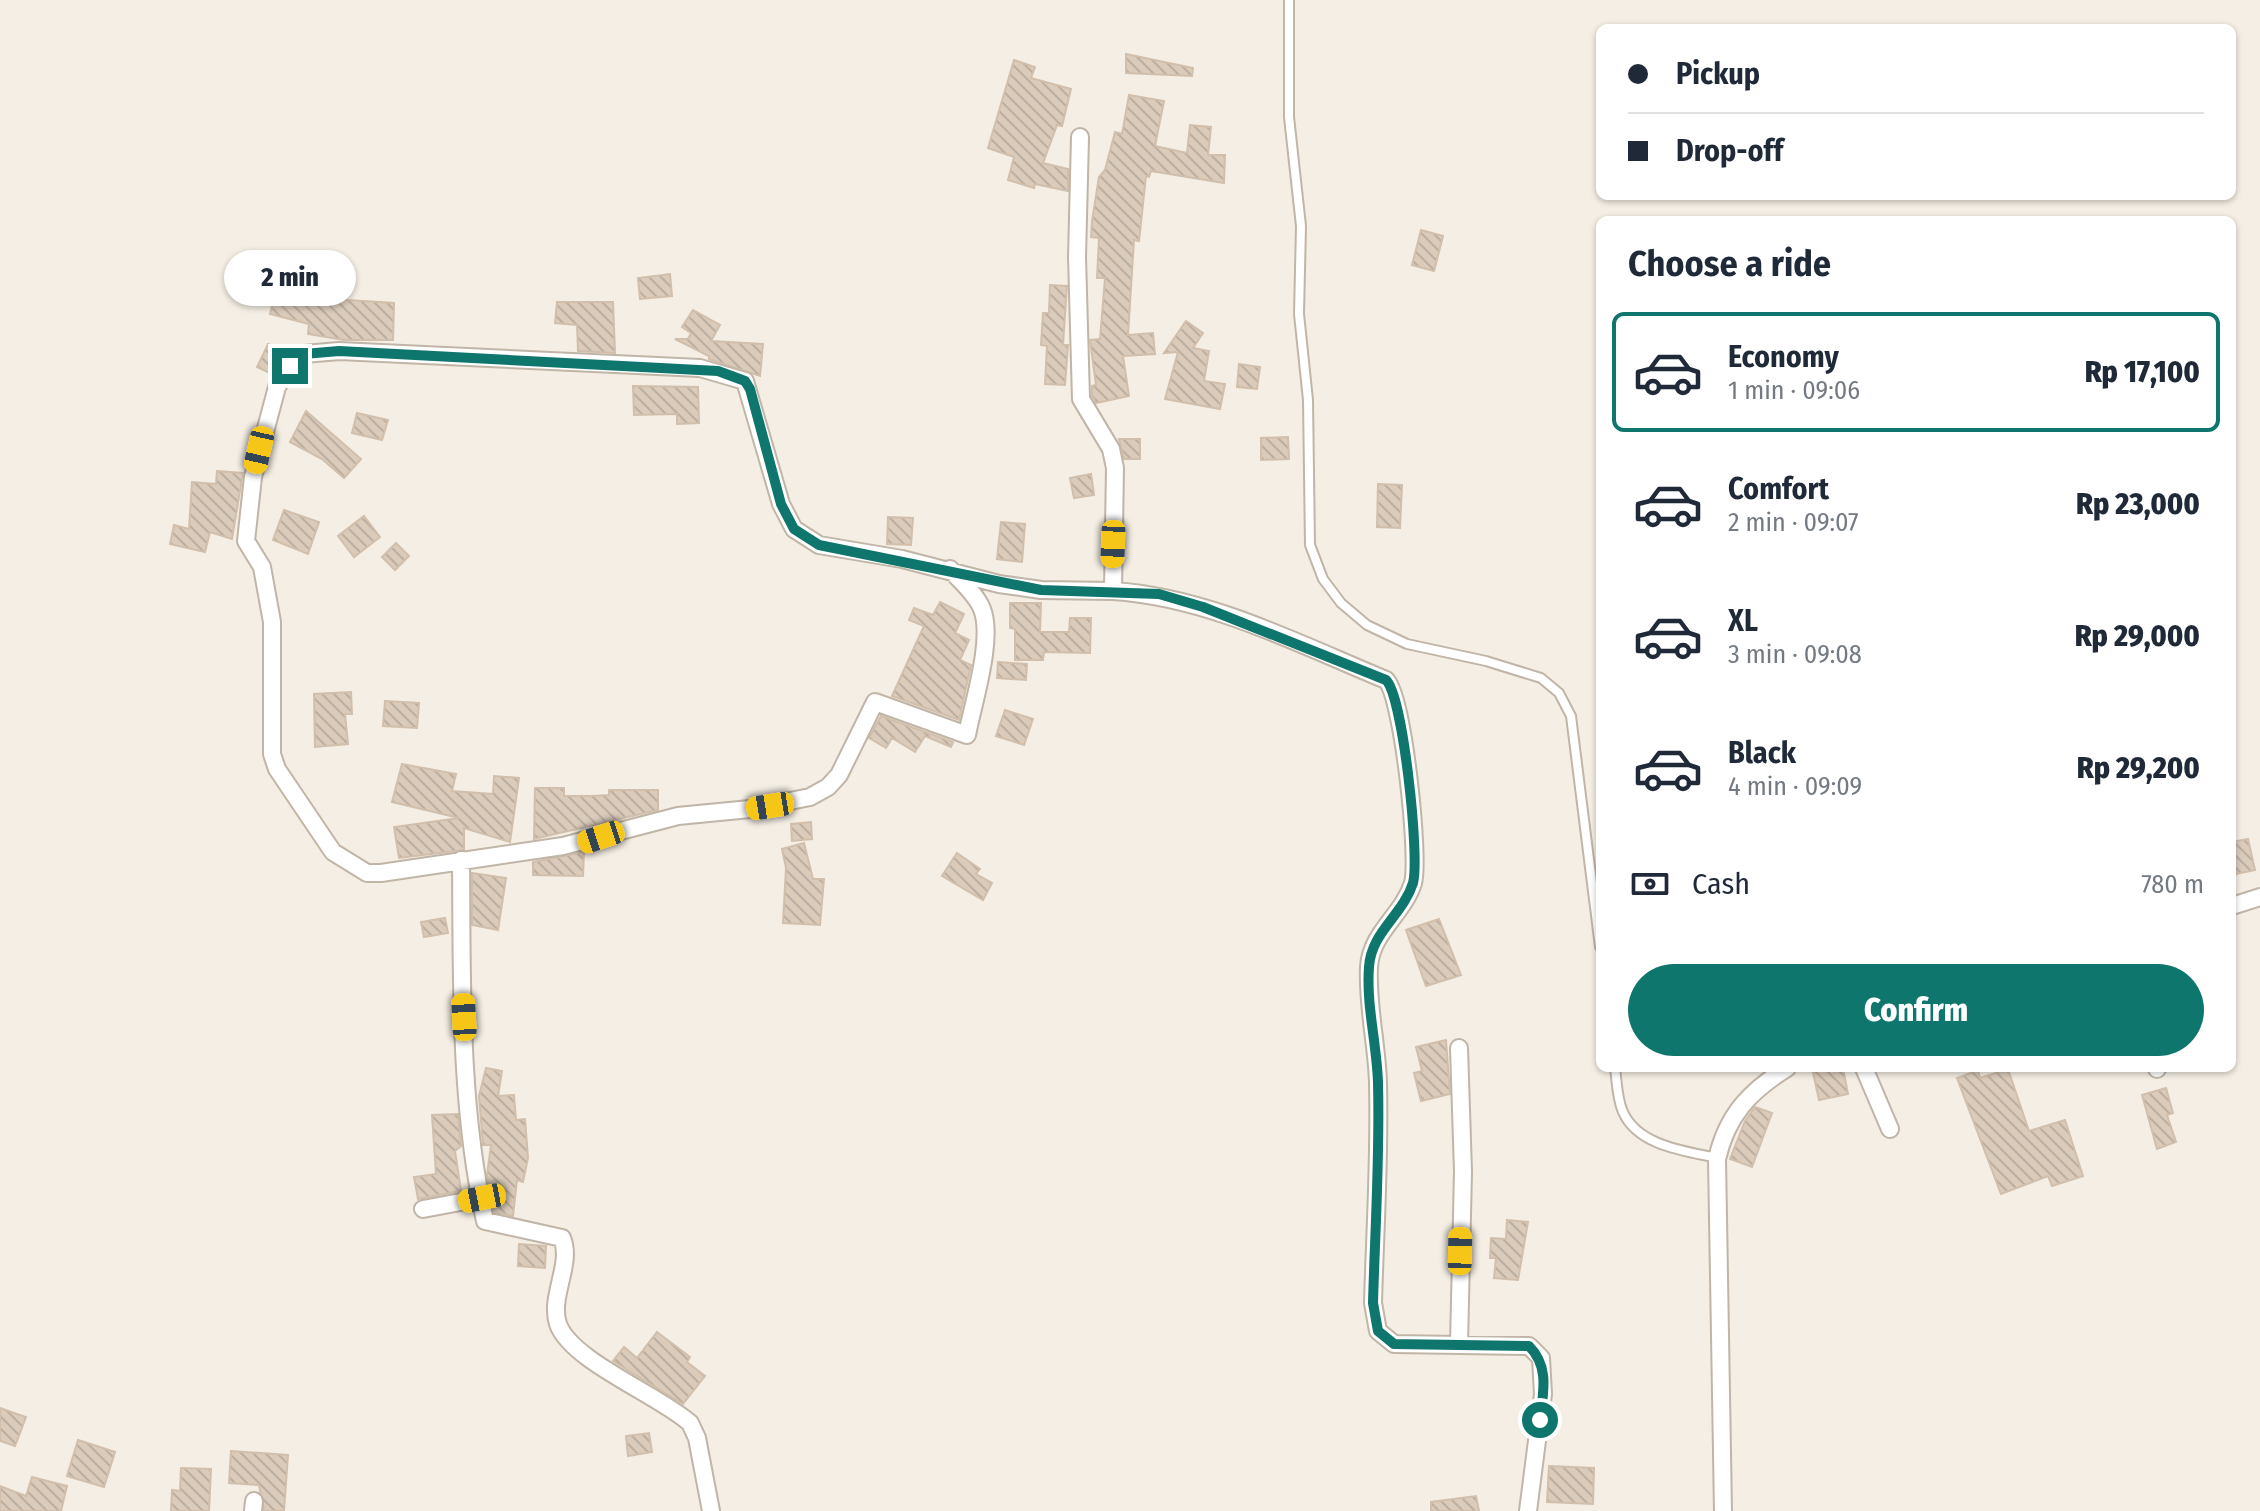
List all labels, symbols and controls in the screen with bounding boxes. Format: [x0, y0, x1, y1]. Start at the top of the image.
text: Pickup [1676, 56, 1760, 92]
text: Drop-off [1676, 133, 1783, 169]
text: Choose a ride [1628, 242, 1831, 286]
callout: 2 min [224, 250, 356, 306]
text: 2 min [261, 262, 319, 293]
icon: car [1632, 336, 1704, 408]
text: Economy [1728, 339, 1839, 375]
route end [272, 348, 308, 384]
text: Rp 17,100 [2085, 354, 2200, 390]
text: 1 min · 09:06 [1728, 375, 1860, 406]
car [242, 424, 276, 476]
icon: car [1632, 468, 1704, 540]
text: Comfort [1728, 471, 1829, 507]
text: Rp 23,000 [2076, 486, 2200, 522]
text: 2 min · 09:07 [1728, 507, 1859, 538]
car [1100, 520, 1126, 568]
icon: car [1632, 600, 1704, 672]
text: XL [1728, 603, 1758, 639]
text: Rp 29,000 [2075, 618, 2200, 654]
text: 3 min · 09:08 [1728, 639, 1862, 670]
icon: car [1632, 732, 1704, 804]
text: Black [1728, 735, 1796, 771]
text: Rp 29,200 [2077, 750, 2200, 786]
text: 4 min · 09:09 [1728, 771, 1862, 802]
car [744, 790, 796, 822]
car [574, 818, 628, 856]
icon: cash [1628, 862, 1672, 906]
text: Cash [1692, 866, 1750, 902]
text: 780 m [2141, 869, 2204, 900]
button: Confirm [1628, 964, 2204, 1056]
car [451, 992, 477, 1042]
car [456, 1182, 508, 1214]
car [1448, 1227, 1472, 1275]
route start [1522, 1402, 1558, 1438]

